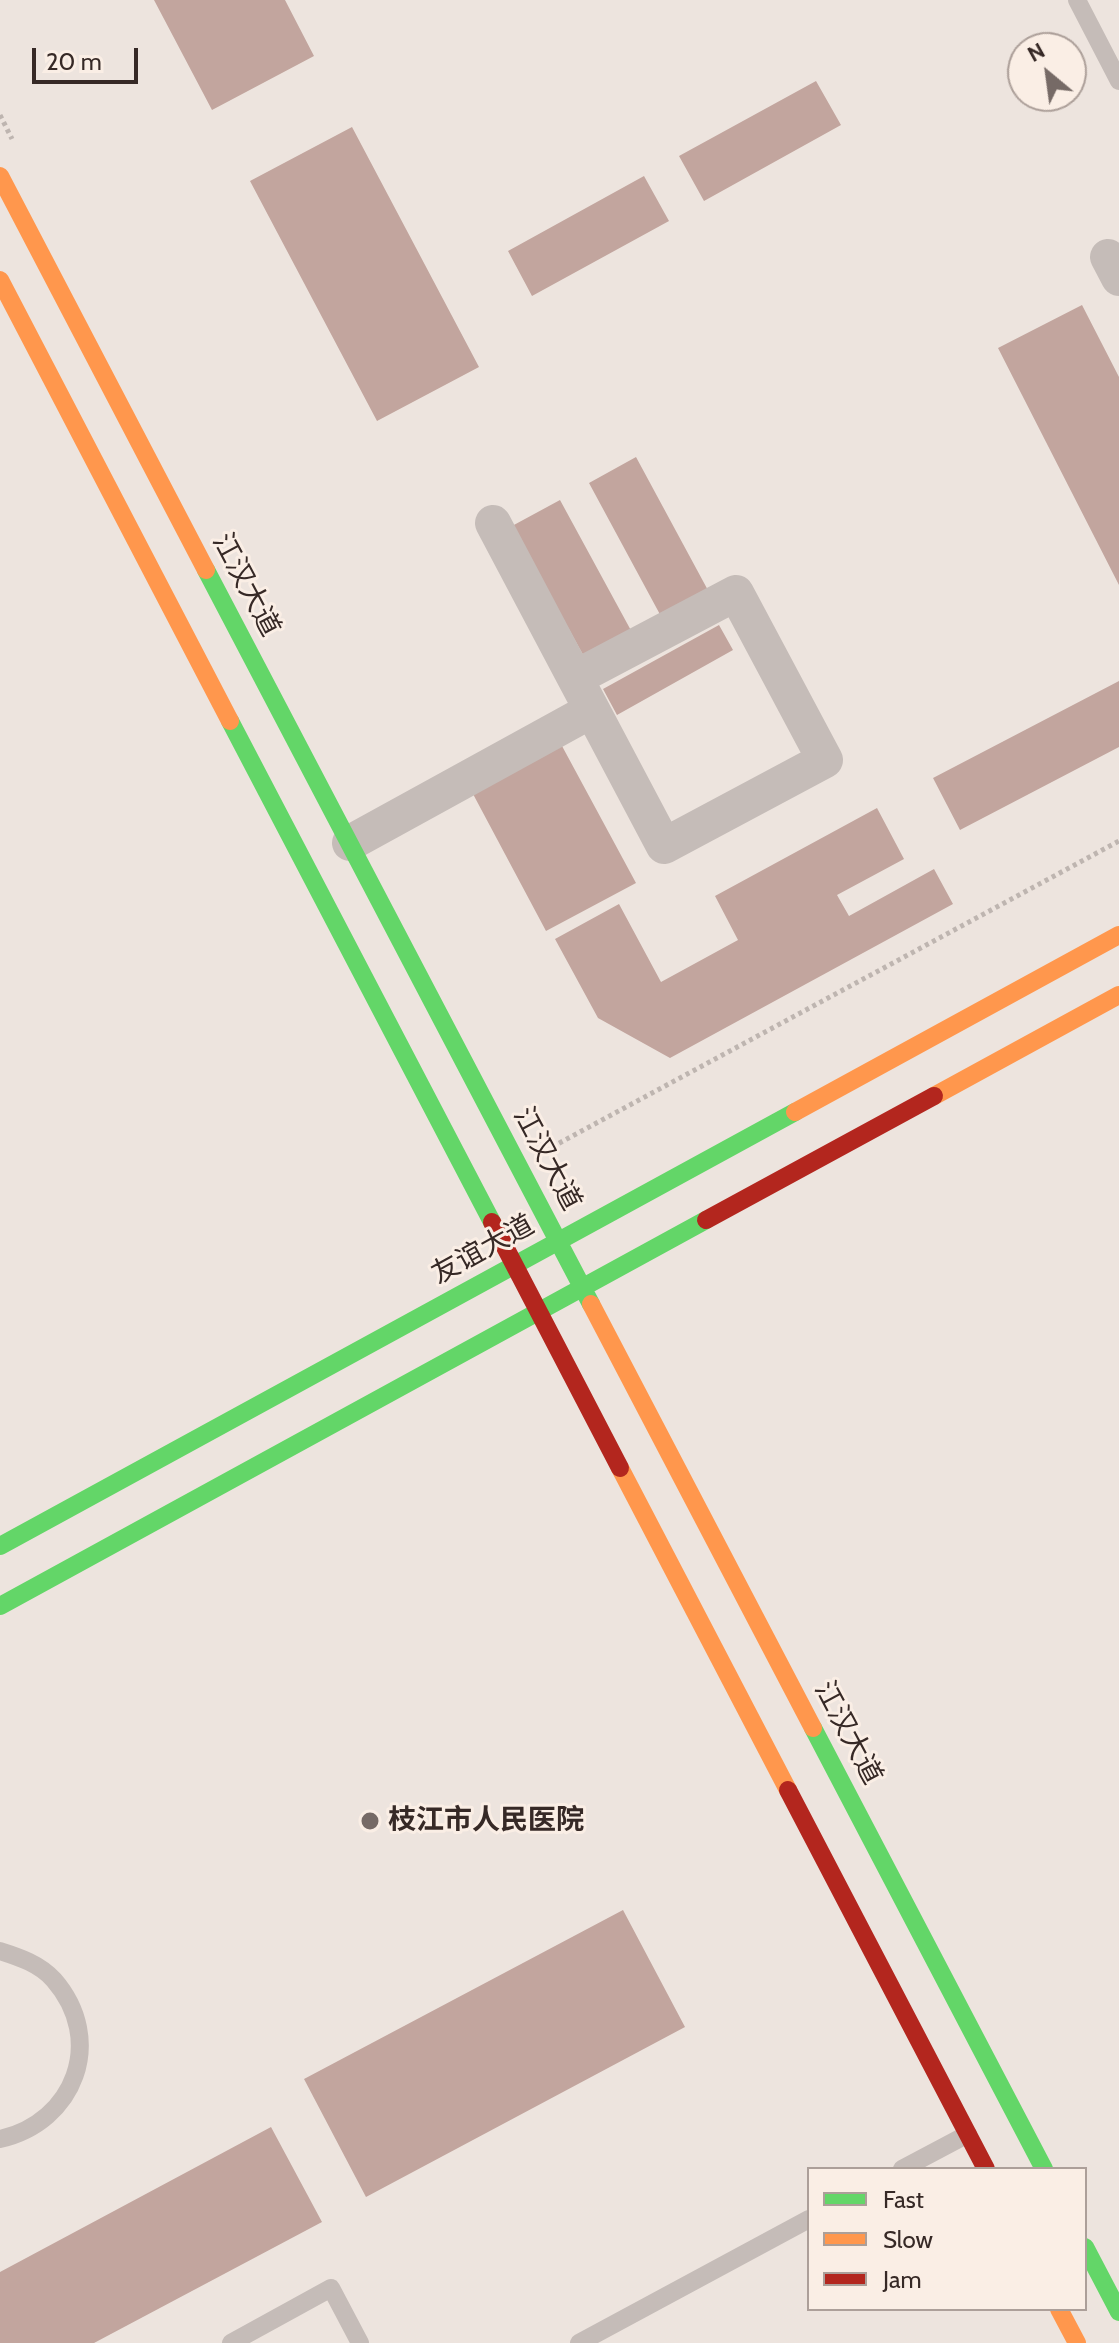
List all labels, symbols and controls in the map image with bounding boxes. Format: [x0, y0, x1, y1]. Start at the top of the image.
scale bar [36, 32, 142, 82]
north arrow [1007, 32, 1087, 112]
text: N [1023, 37, 1049, 68]
text: 20 m [46, 47, 102, 76]
street label: 江汉大道 [205, 528, 287, 642]
street label: 江汉大道 [506, 1102, 588, 1216]
street label: 友谊大道 [426, 1208, 540, 1292]
street label: 江汉大道 [807, 1676, 889, 1790]
place label: 枝江市人民医院 [388, 1804, 584, 1838]
marker: 枝江市人民医院 [359, 1810, 381, 1832]
legend [807, 2167, 1087, 2311]
text: Fast [883, 2185, 924, 2214]
text: Slow [883, 2225, 933, 2254]
text: Jam [883, 2265, 921, 2294]

